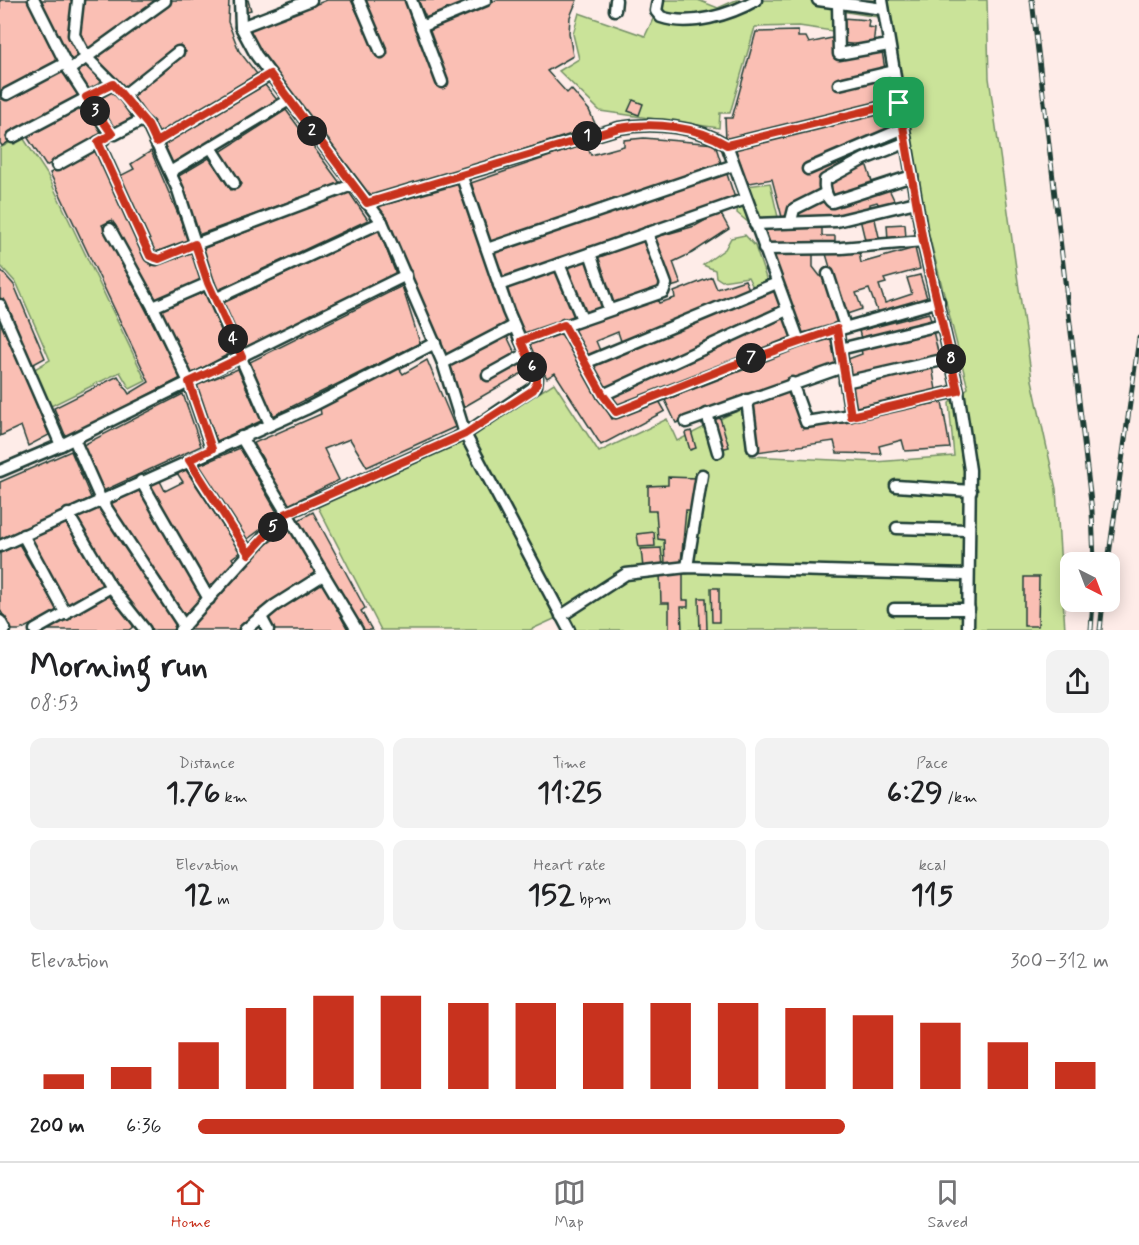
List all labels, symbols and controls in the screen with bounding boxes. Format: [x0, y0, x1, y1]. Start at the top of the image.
pin [873, 77, 924, 128]
icon: arrive [882, 86, 915, 119]
pin: 3 [80, 96, 110, 126]
text: 3 [91, 100, 99, 121]
pin: 2 [297, 116, 327, 146]
text: 2 [308, 120, 316, 141]
pin: 1 [572, 121, 602, 151]
text: 1 [583, 125, 591, 146]
pin: 4 [218, 324, 248, 354]
text: 4 [228, 328, 238, 349]
pin: 7 [736, 343, 766, 373]
pin: 8 [936, 344, 966, 374]
text: 7 [746, 347, 756, 368]
text: 8 [946, 348, 956, 369]
pin: 6 [517, 352, 547, 382]
text: 6 [528, 356, 536, 377]
pin: 5 [258, 512, 288, 542]
text: 5 [268, 516, 278, 537]
north arrow [1060, 552, 1120, 612]
map controls [1060, 552, 1120, 612]
text: Morning run [30, 645, 208, 689]
button: share [1046, 650, 1109, 713]
text: 08:53 [30, 690, 78, 717]
text: Distance [179, 753, 235, 774]
text: Time [553, 753, 586, 774]
text: Pace [916, 753, 948, 774]
text: 1.76 [166, 774, 220, 813]
text: 11:25 [537, 774, 602, 813]
text: 6:29 [887, 774, 943, 813]
text: km [220, 787, 248, 808]
text: /km [943, 787, 977, 808]
text: Elevation [175, 855, 238, 876]
text: Heart rate [534, 855, 605, 876]
text: kcal [919, 855, 946, 876]
text: 12 [184, 876, 213, 915]
text: 152 [528, 876, 575, 915]
text: 115 [911, 876, 954, 915]
text: m [213, 889, 230, 910]
text: bpm [575, 889, 611, 910]
text: Elevation [30, 948, 109, 975]
text: 300–312 m [1010, 948, 1109, 975]
text: 200 m [30, 1113, 85, 1140]
text: 6:36 [126, 1113, 162, 1140]
tab: Home [171, 1176, 211, 1233]
tab: Map [553, 1176, 586, 1233]
tab: Saved [928, 1176, 968, 1233]

